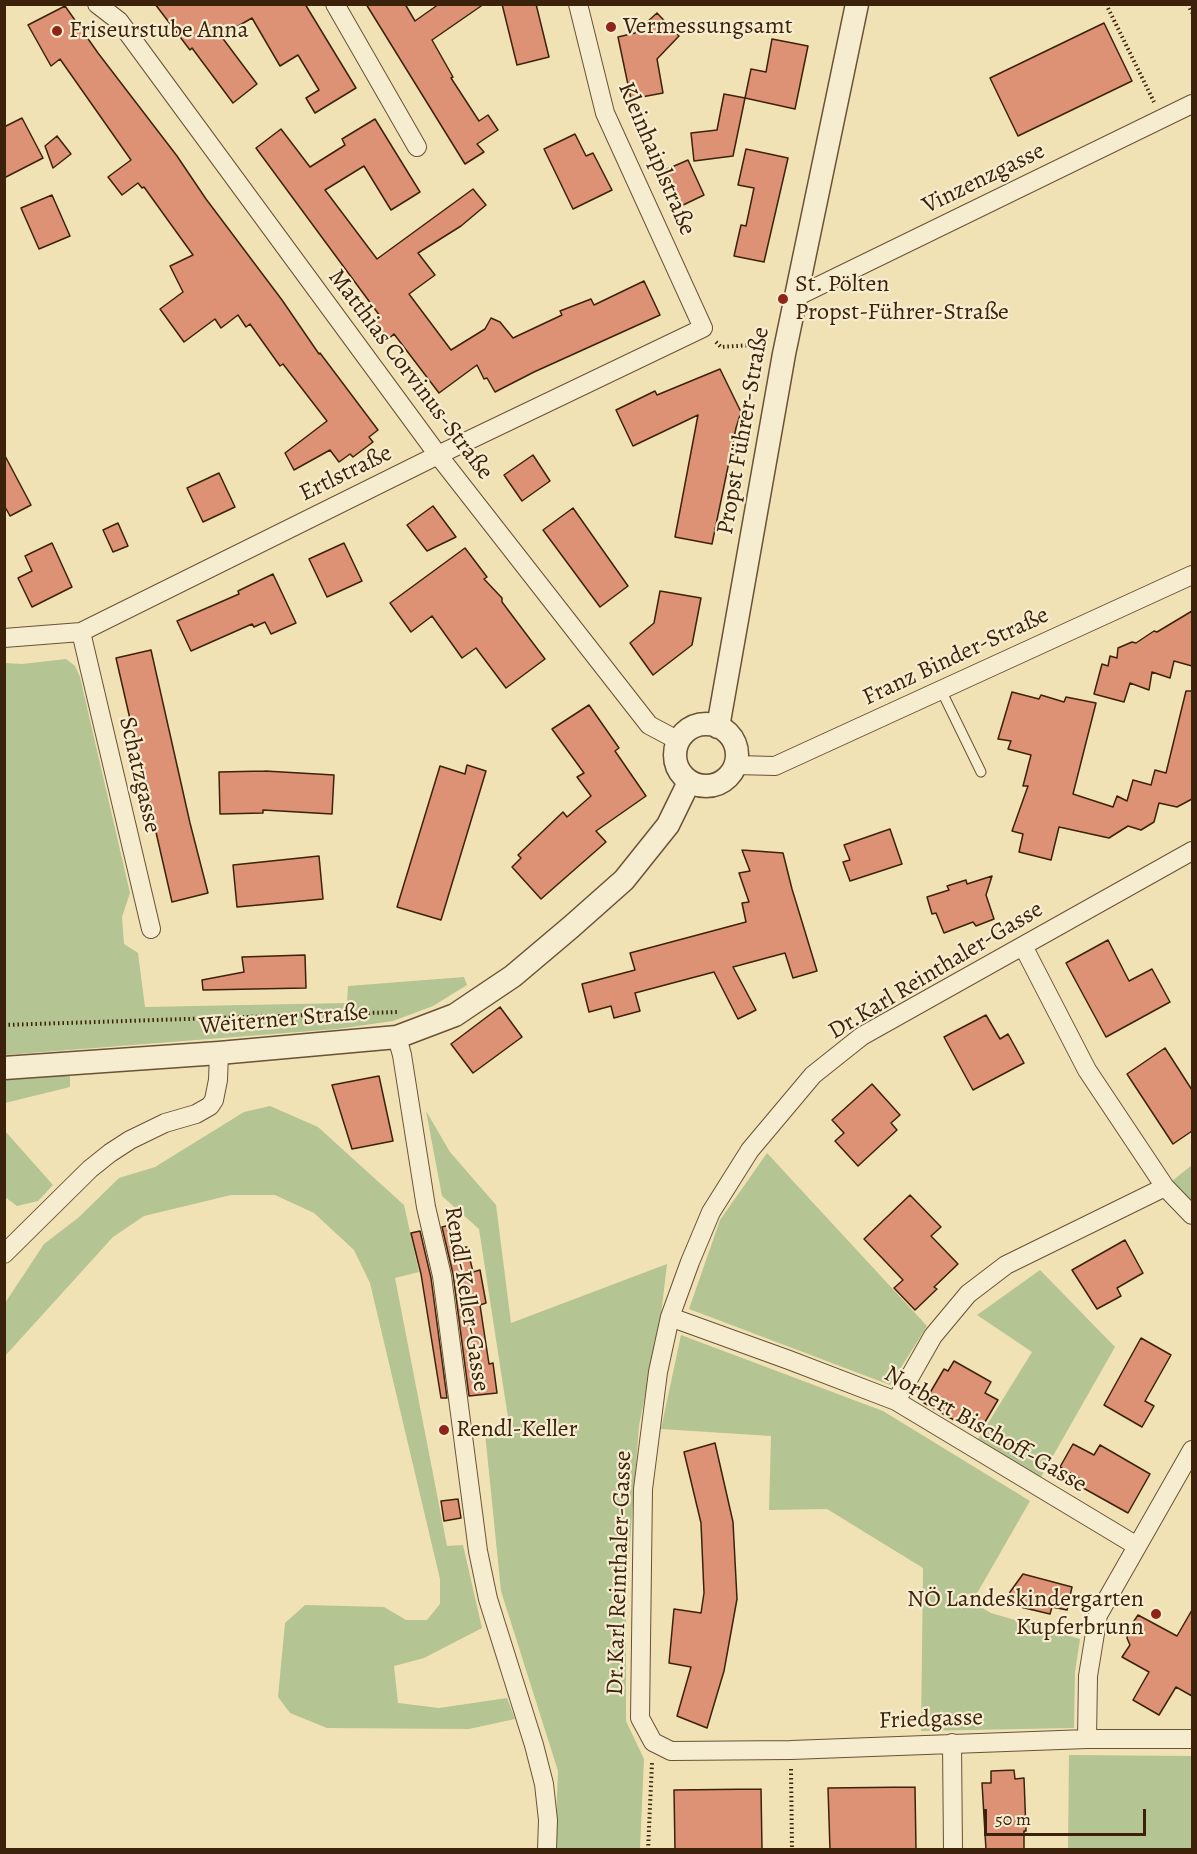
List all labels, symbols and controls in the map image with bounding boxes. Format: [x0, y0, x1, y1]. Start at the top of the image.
place label: Vermessungsamt [623, 13, 793, 41]
place label: Friseurstube Anna [69, 17, 249, 45]
marker: Vermessungsamt [604, 20, 618, 34]
marker: Friseurstube Anna [50, 24, 64, 38]
street label: Kleinhaiplstraße [611, 78, 701, 240]
street label: Vinzenzgasse [918, 137, 1050, 221]
street label: Matthias Corvinus-Straße [321, 264, 499, 486]
place label: St. Pölten Propst-Führer-Straße [795, 271, 1009, 327]
marker: St. Pölten Propst-Führer-Straße [776, 292, 790, 306]
street label: Propst Führer-Straße [712, 325, 776, 537]
street label: Ertlstraße [295, 439, 397, 509]
street label: Franz Binder-Straße [858, 601, 1054, 713]
street label: Schatzgasse [112, 714, 166, 836]
street label: Dr.Karl Reinthaler-Gasse [823, 895, 1049, 1047]
street label: Weiterner Straße [198, 998, 370, 1042]
street label: Rendl-Keller-Gasse [437, 1204, 495, 1394]
street label: Norbert Bischoff-Gasse [878, 1360, 1092, 1500]
place label: Rendl-Keller [456, 1416, 578, 1444]
marker: Rendl-Keller [437, 1423, 451, 1437]
street label: Dr.Karl Reinthaler-Gasse [601, 1450, 639, 1696]
place label: NÖ Landeskindergarten Kupferbrunn [907, 1586, 1144, 1642]
marker: NÖ Landeskindergarten Kupferbrunn [1149, 1607, 1163, 1621]
street label: Friedgasse [878, 1704, 984, 1736]
scale bar [987, 1797, 1149, 1835]
text: 50 m [995, 1807, 1031, 1831]

